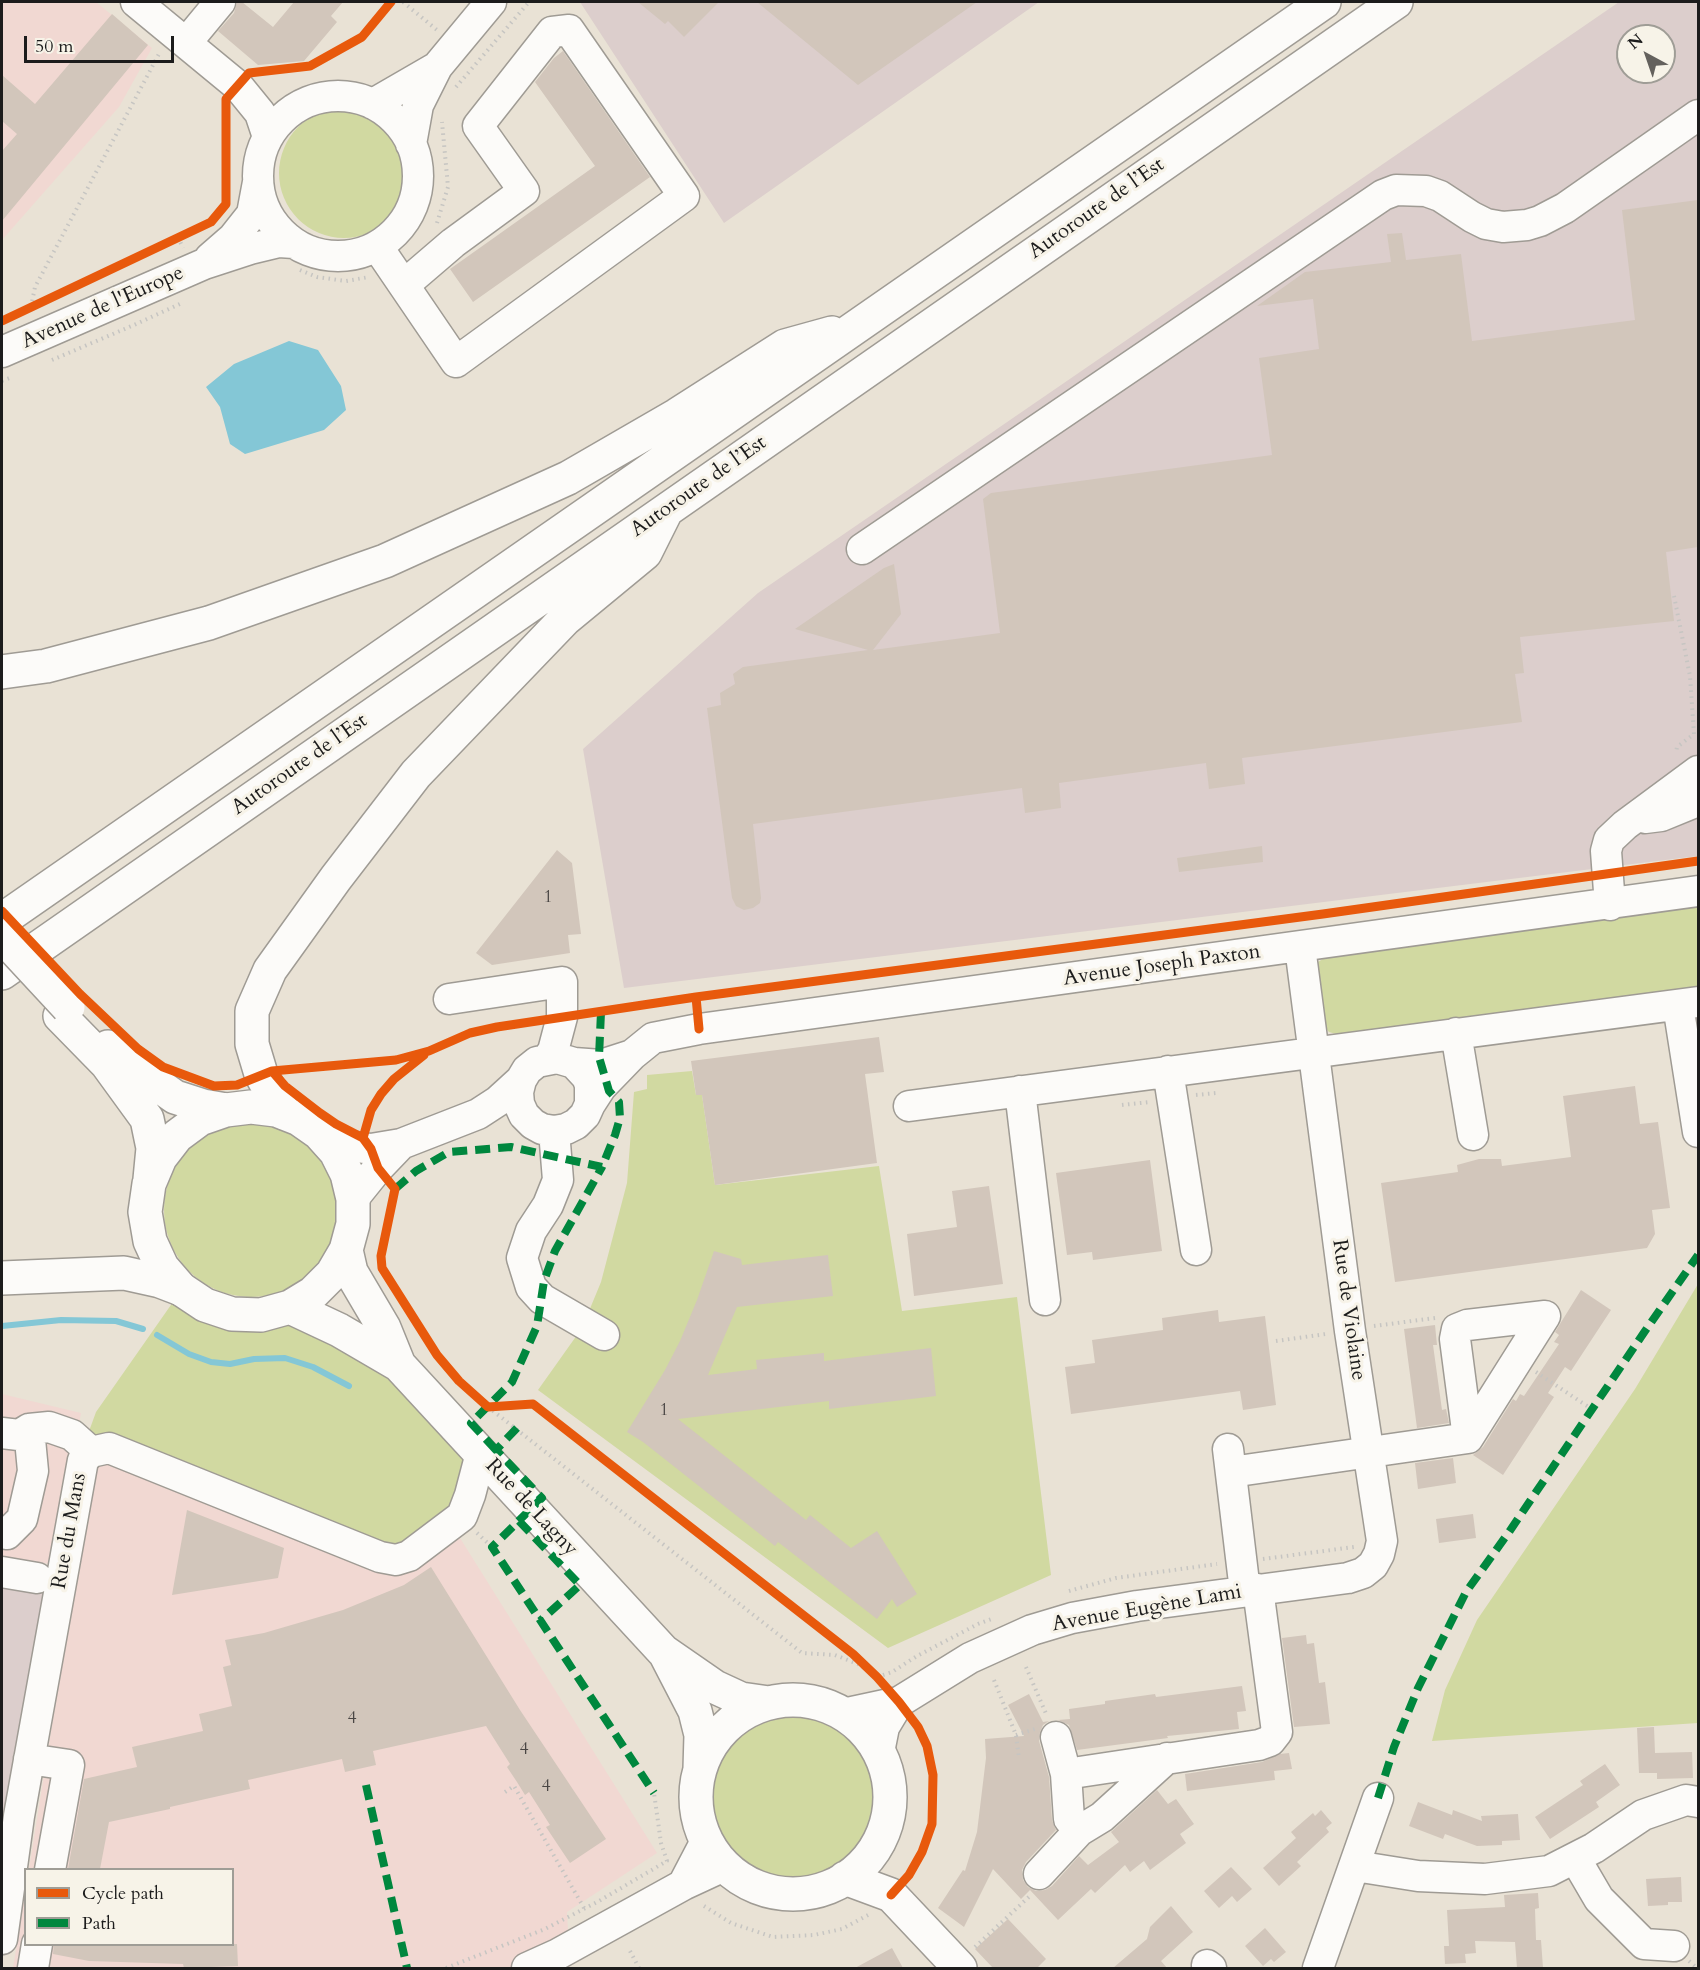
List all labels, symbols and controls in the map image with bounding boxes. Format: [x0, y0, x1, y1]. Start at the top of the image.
scale bar [27, 24, 177, 62]
north arrow [1616, 24, 1676, 84]
text: N [1623, 29, 1648, 55]
text: 50 m [35, 34, 74, 59]
street label: Autoroute de l’Est [1024, 153, 1170, 265]
street label: Avenue de l'Europe [18, 261, 188, 355]
street label: Autoroute de l’Est [626, 431, 772, 543]
street label: Autoroute de l’Est [227, 709, 373, 821]
house number: 1 [543, 887, 553, 909]
street label: Avenue Joseph Paxton [1062, 940, 1262, 992]
street label: Rue de Violaine [1326, 1238, 1370, 1382]
house number: 1 [659, 1400, 669, 1422]
street label: Rue de Lagny [479, 1454, 583, 1562]
street label: Rue du Mans [47, 1471, 93, 1591]
street label: Avenue Eugène Lami [1050, 1580, 1244, 1638]
house number: 4 [347, 1708, 357, 1730]
house number: 4 [519, 1739, 529, 1761]
house number: 4 [541, 1776, 551, 1798]
legend [24, 1868, 234, 1946]
text: Cycle path [82, 1881, 164, 1906]
text: Path [82, 1911, 116, 1936]

